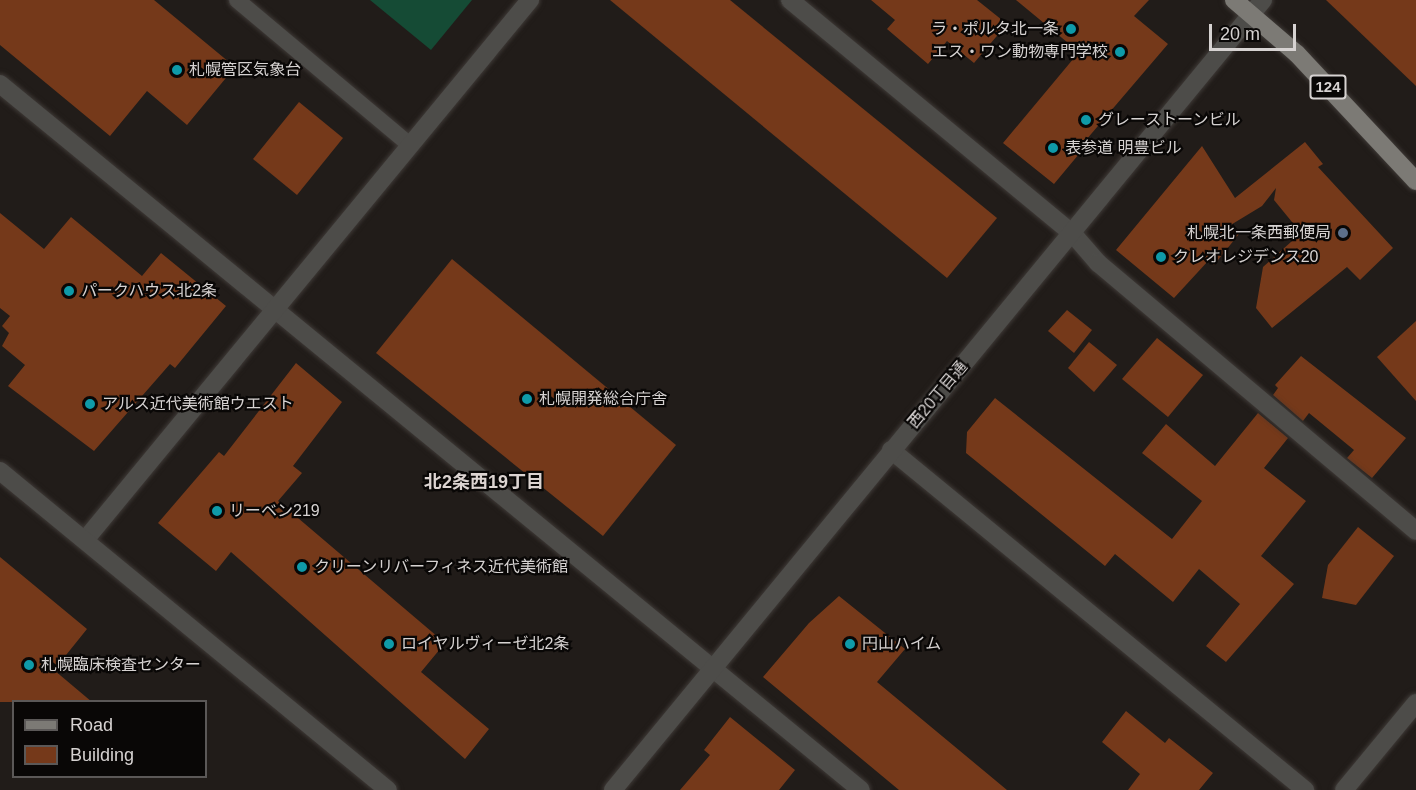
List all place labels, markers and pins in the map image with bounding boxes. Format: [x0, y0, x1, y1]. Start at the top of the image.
place label: ラ・ポルタ北一条 [931, 19, 1059, 39]
marker: ラ・ポルタ北一条 [1064, 22, 1078, 36]
place label: エス・ワン動物専門学校 [932, 42, 1108, 62]
marker: エス・ワン動物専門学校 [1113, 45, 1127, 59]
place label: 札幌管区気象台 [189, 60, 301, 80]
marker: 札幌管区気象台 [170, 63, 184, 77]
place label: グレーストーンビル [1098, 110, 1242, 130]
marker: グレーストーンビル [1079, 113, 1093, 127]
place label: 表参道 明豊ビル [1065, 138, 1181, 158]
marker: 表参道 明豊ビル [1046, 141, 1060, 155]
place label: 札幌北一条西郵便局 [1187, 223, 1331, 243]
marker: 札幌北一条西郵便局 [1336, 226, 1350, 240]
place label: クレオレジデンス20 [1173, 247, 1319, 267]
marker: クレオレジデンス20 [1154, 250, 1168, 264]
place label: パークハウス北2条 [81, 281, 218, 301]
marker: パークハウス北2条 [62, 284, 76, 298]
place label: 札幌開発総合庁舎 [539, 389, 667, 409]
marker: 札幌開発総合庁舎 [520, 392, 534, 406]
place label: アルス近代美術館ウエスト [102, 394, 294, 414]
marker: アルス近代美術館ウエスト [83, 397, 97, 411]
place label: リーベン219 [229, 501, 320, 521]
marker: リーベン219 [210, 504, 224, 518]
place label: クリーンリバーフィネス近代美術館 [314, 557, 570, 577]
marker: クリーンリバーフィネス近代美術館 [295, 560, 309, 574]
place label: ロイヤルヴィーゼ北2条 [401, 634, 570, 654]
place label: 円山ハイム [862, 634, 942, 654]
marker: ロイヤルヴィーゼ北2条 [382, 637, 396, 651]
marker: 円山ハイム [843, 637, 857, 651]
place label: 札幌臨床検査センター [41, 655, 201, 675]
marker: 札幌臨床検査センター [22, 658, 36, 672]

